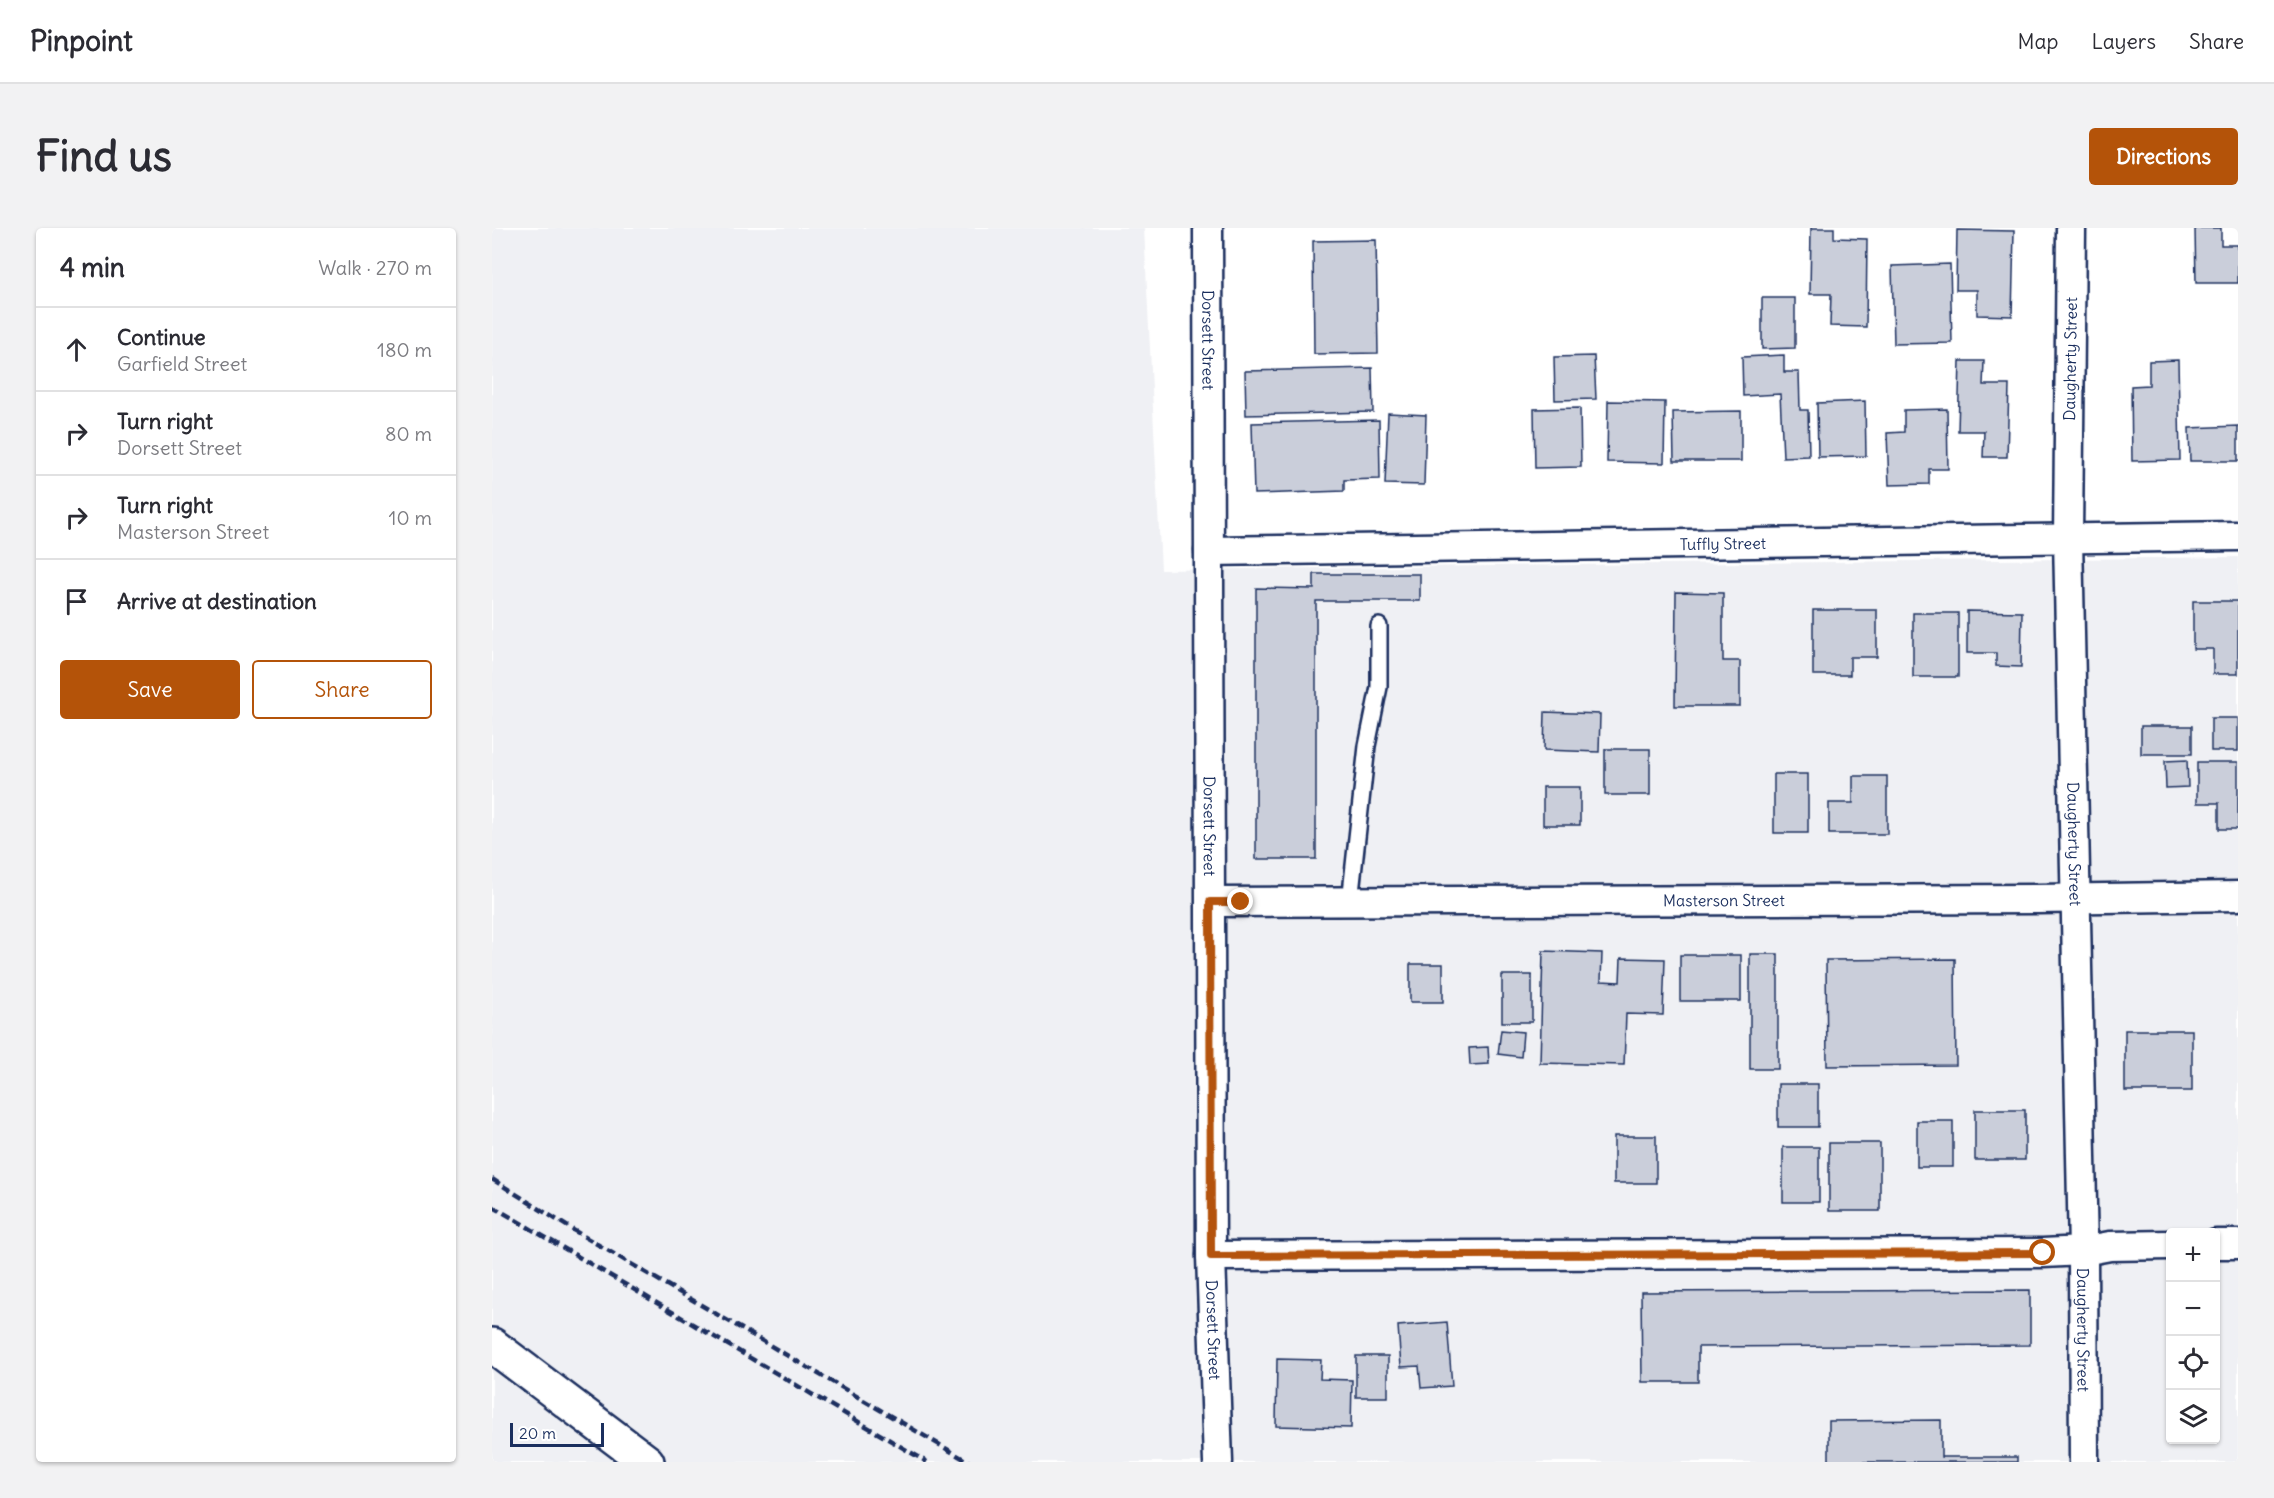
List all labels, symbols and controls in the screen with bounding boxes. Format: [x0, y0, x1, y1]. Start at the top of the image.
text: Pinpoint [30, 23, 133, 59]
text: Map [2018, 28, 2058, 55]
text: Layers [2091, 28, 2156, 55]
text: Share [2189, 28, 2244, 55]
button: Directions [2089, 128, 2238, 185]
text: Find us [36, 130, 172, 182]
text: 4 min [60, 251, 125, 284]
text: Walk · 270 m [318, 255, 432, 280]
street label: Dorsett Street [1198, 290, 1218, 391]
street label: Daugherty Street [2059, 296, 2081, 421]
text: Continue [117, 323, 206, 351]
icon: ahead [60, 333, 93, 366]
text: 180 m [377, 337, 432, 362]
text: Garfield Street [117, 351, 247, 376]
text: Turn right [117, 407, 213, 435]
icon: right [60, 417, 93, 450]
text: 80 m [385, 421, 432, 446]
text: Dorsett Street [117, 435, 242, 460]
text: Turn right [117, 491, 213, 519]
icon: right [60, 501, 93, 534]
text: 10 m [389, 505, 432, 530]
text: Masterson Street [117, 519, 269, 544]
street label: Tuffly Street [1680, 533, 1767, 554]
icon: arrive [60, 585, 93, 618]
text: Arrive at destination [117, 587, 317, 615]
button: Save [60, 660, 240, 719]
button: Share [252, 660, 432, 719]
street label: Dorsett Street [1200, 776, 1220, 877]
street label: Daugherty Street [2063, 782, 2086, 907]
route end [1227, 888, 1253, 914]
street label: Masterson Street [1663, 890, 1786, 910]
map controls [2166, 1228, 2220, 1444]
button: + [2166, 1228, 2220, 1282]
route start [2029, 1239, 2055, 1265]
street label: Daugherty Street [2073, 1268, 2094, 1393]
street label: Dorsett Street [1202, 1280, 1225, 1381]
button: − [2166, 1282, 2220, 1336]
button: locate [2166, 1336, 2220, 1390]
button: layers [2166, 1390, 2220, 1444]
scale bar [510, 1420, 604, 1448]
text: 20 m [519, 1423, 556, 1443]

